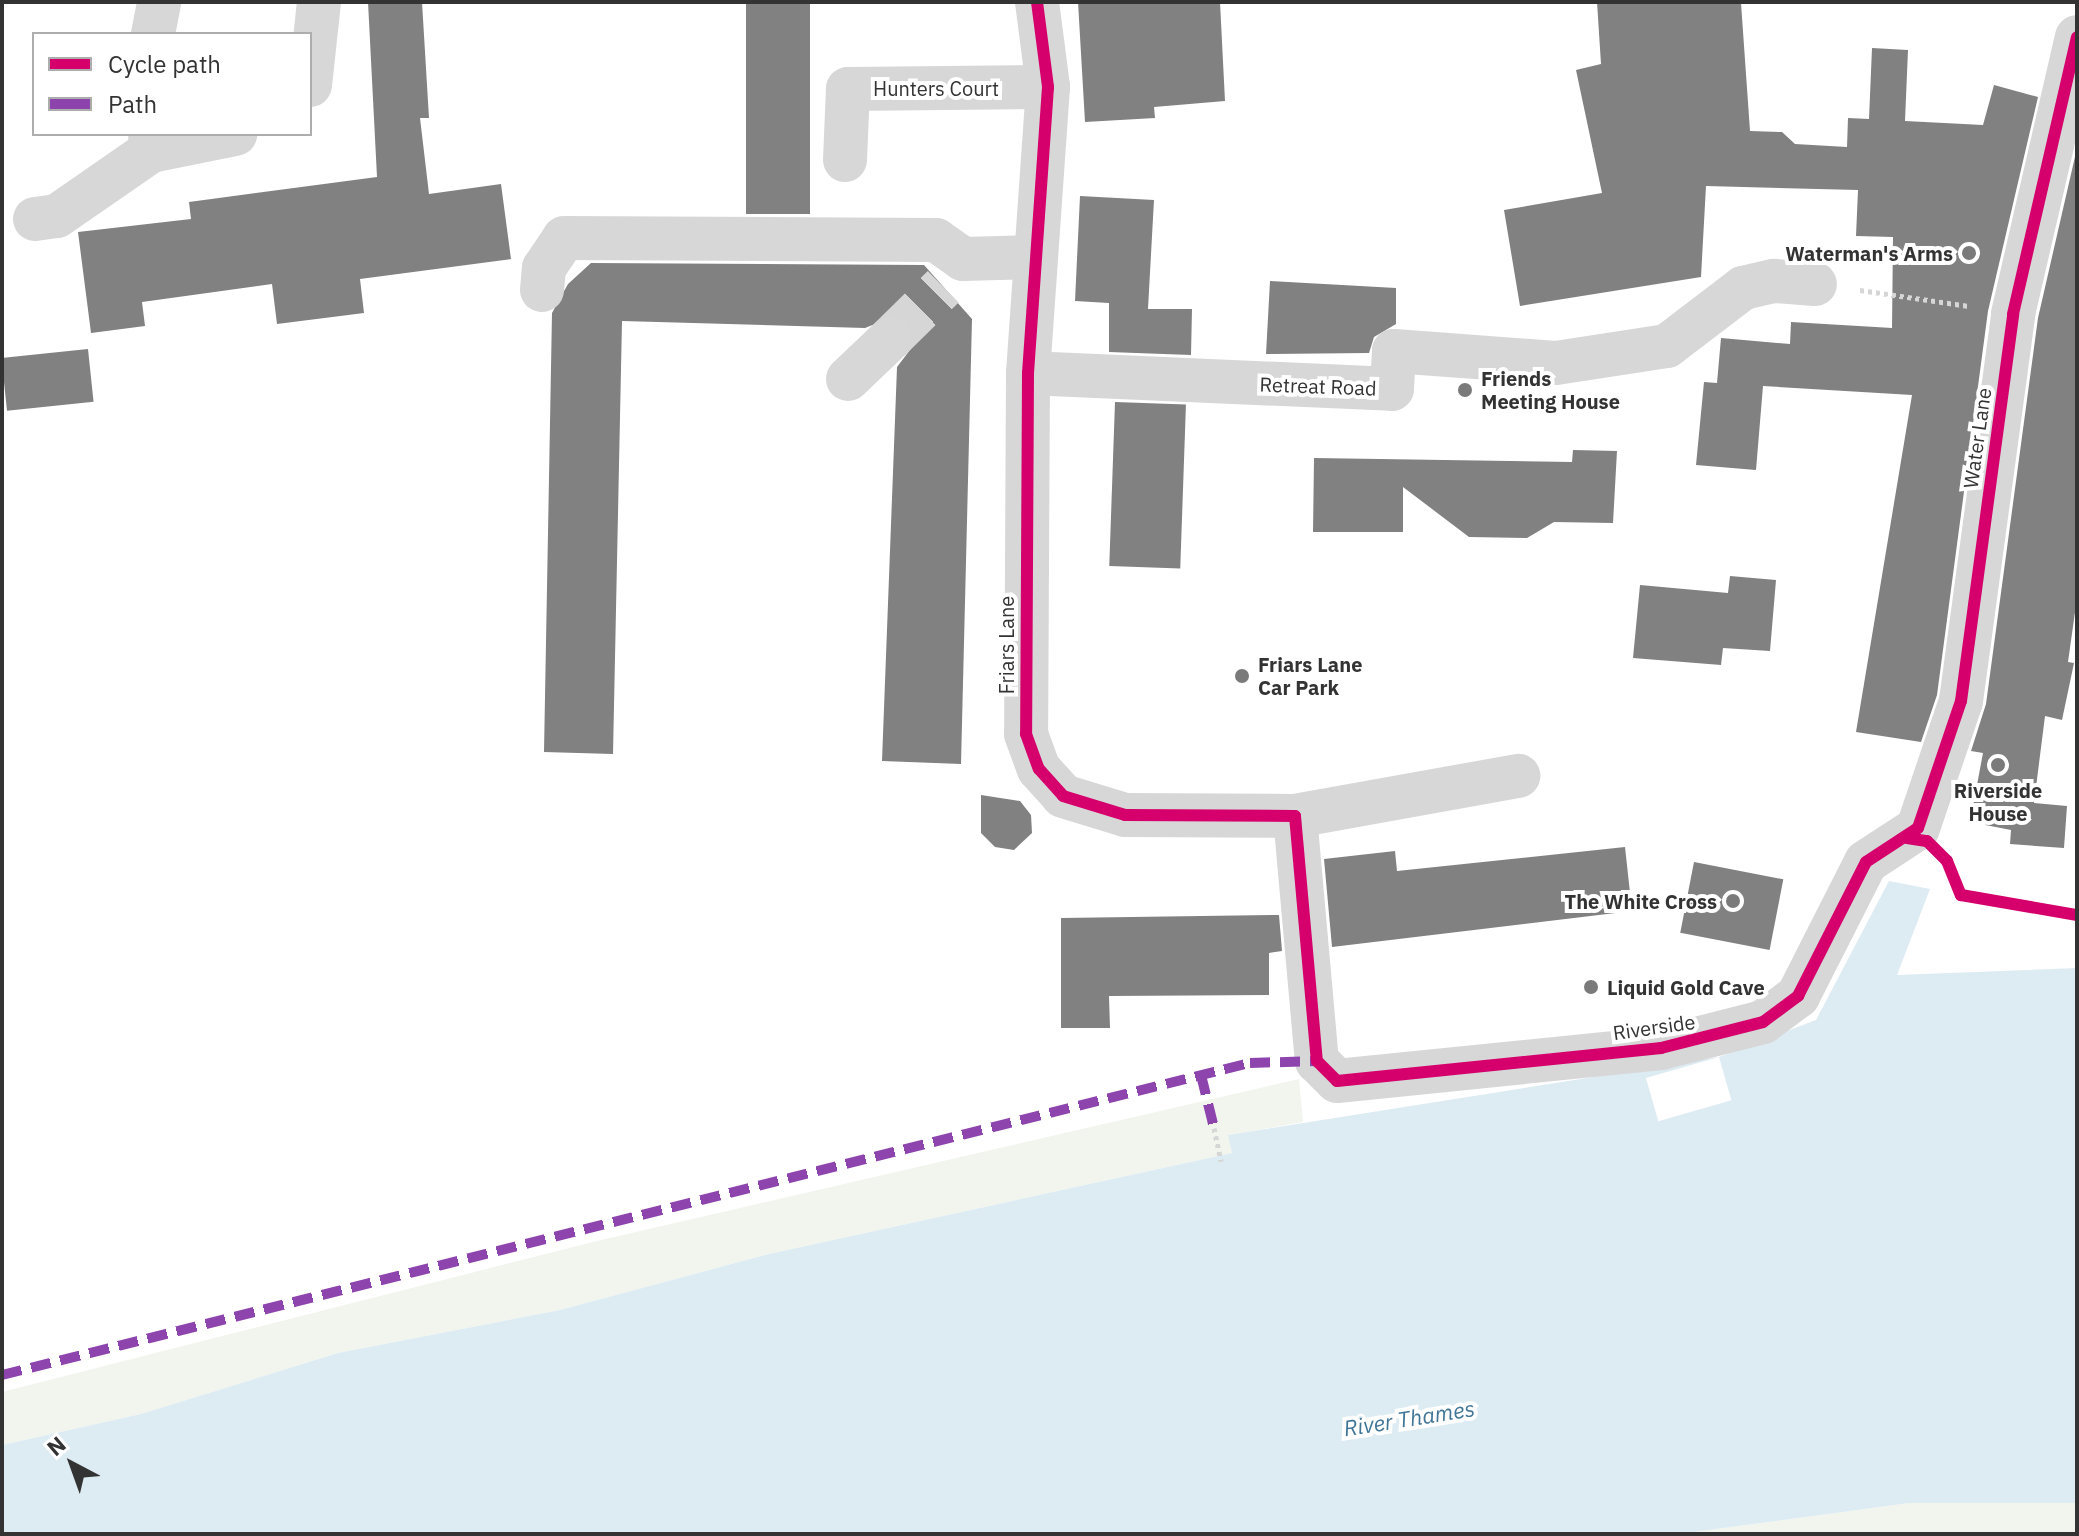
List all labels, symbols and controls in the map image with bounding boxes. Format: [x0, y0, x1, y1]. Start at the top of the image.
legend [32, 32, 312, 136]
text: Cycle path [108, 48, 221, 80]
street label: Hunters Court [873, 76, 999, 100]
text: Path [108, 88, 157, 120]
place label: Waterman's Arms [1785, 241, 1953, 265]
marker: Waterman's Arms [1960, 244, 1978, 262]
place label: Friends Meeting House [1481, 366, 1620, 413]
street label: Retreat Road [1259, 372, 1377, 400]
marker: Friends Meeting House [1456, 381, 1474, 399]
street label: Water Lane [1958, 386, 1996, 490]
street label: Friars Lane [994, 596, 1018, 694]
place label: Friars Lane Car Park [1258, 652, 1362, 699]
marker: Friars Lane Car Park [1233, 667, 1251, 685]
marker: Riverside House [1989, 756, 2007, 774]
place label: Riverside House [1954, 778, 2042, 825]
place label: The White Cross [1565, 889, 1717, 913]
marker: The White Cross [1724, 892, 1742, 910]
place label: Liquid Gold Cave [1607, 975, 1765, 999]
marker: Liquid Gold Cave [1582, 978, 1600, 996]
street label: Riverside [1611, 1009, 1697, 1045]
water label: River Thames [1342, 1395, 1476, 1441]
north arrow [32, 1424, 112, 1504]
text: N [40, 1429, 71, 1462]

